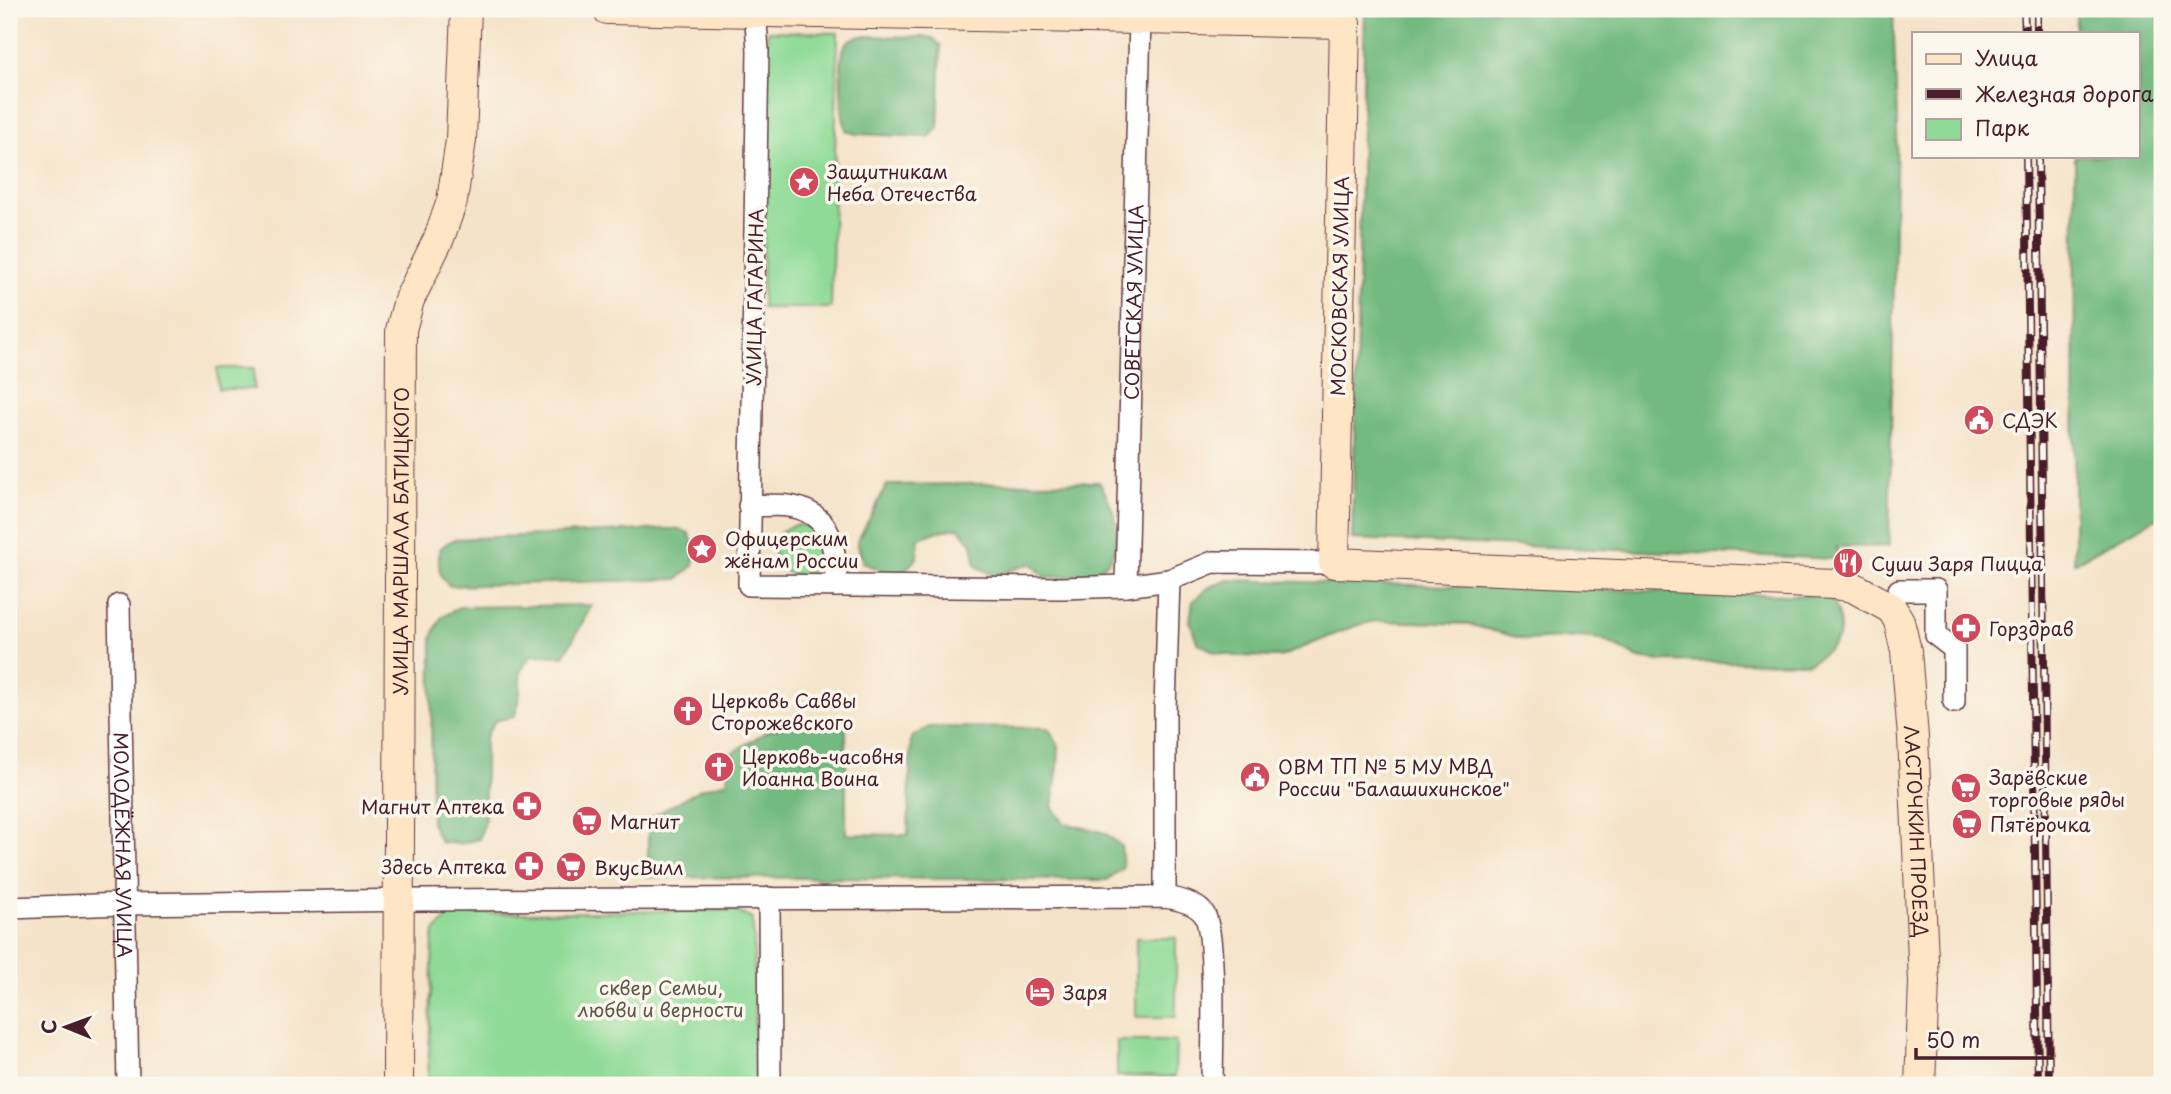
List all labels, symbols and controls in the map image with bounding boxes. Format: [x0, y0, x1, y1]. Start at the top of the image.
legend [1912, 32, 2140, 158]
text: Улица [1975, 41, 2038, 73]
text: Железная дорога [1975, 77, 2153, 109]
text: Парк [1975, 111, 2030, 143]
place label: Защитникам Неба Отечества [827, 157, 977, 207]
place icon: Защитникам Неба Отечества [787, 165, 821, 199]
street label: МОСКОВСКАЯ УЛИЦА [1323, 176, 1355, 396]
street label: СОВЕТСКАЯ УЛИЦА [1117, 204, 1149, 400]
street label: УЛИЦА ГАГАРИНА [738, 208, 770, 386]
street label: УЛИЦА МАРШАЛА БАТИЦКОГО [386, 387, 415, 695]
public building icon: СДЭК [1962, 403, 1996, 437]
place label: СДЭК [2002, 406, 2058, 434]
place label: Офицерским жёнам России [725, 524, 859, 574]
place icon: Офицерским жёнам России [685, 532, 719, 566]
restaurant icon: Суши Заря Пицца [1831, 546, 1865, 580]
place label: Суши Заря Пицца [1871, 549, 2043, 577]
pharmacy icon: Горздрав [1949, 611, 1983, 645]
place label: Горздрав [1989, 614, 2074, 642]
place label: Церковь Саввы Сторожевского [711, 686, 856, 736]
church icon: Церковь Саввы Сторожевского [671, 694, 705, 728]
street label: ЛАСТОЧКИН ПРОЕЗД [1898, 724, 1936, 938]
street label: МОЛОДЁЖНАЯ УЛИЦА [107, 732, 140, 958]
place label: Церковь-часовня Иоанна Воина [742, 742, 904, 792]
church icon: Церковь-часовня Иоанна Воина [702, 750, 736, 784]
place label: ОВМ ТП № 5 МУ МВД России "Балашихинское" [1278, 752, 1510, 802]
public building icon: ОВМ ТП № 5 МУ МВД России "Балашихинское" [1238, 760, 1272, 794]
place label: Зарёвские торговые ряды [1989, 763, 2125, 813]
supermarket icon: Зарёвские торговые ряды [1949, 771, 1983, 805]
pharmacy icon: Магнит Аптека [510, 789, 544, 823]
place label: Магнит Аптека [361, 792, 504, 820]
supermarket icon: Магнит [570, 804, 604, 838]
place label: Магнит [610, 807, 680, 835]
supermarket icon: Пятёрочка [1950, 807, 1984, 841]
place label: Пятёрочка [1990, 810, 2091, 838]
pharmacy icon: Здесь Аптека [512, 849, 546, 883]
supermarket icon: ВкусВилл [554, 850, 588, 884]
place label: Здесь Аптека [382, 852, 506, 880]
place label: ВкусВилл [594, 853, 683, 881]
park label: сквер Семьи, любви и верности [577, 973, 744, 1023]
hotel icon: Заря [1023, 975, 1057, 1009]
place label: Заря [1063, 978, 1108, 1006]
north arrow [32, 992, 102, 1062]
scale bar [1916, 1017, 2052, 1061]
text: С [34, 1019, 62, 1034]
text: 50 m [1926, 1023, 1980, 1055]

